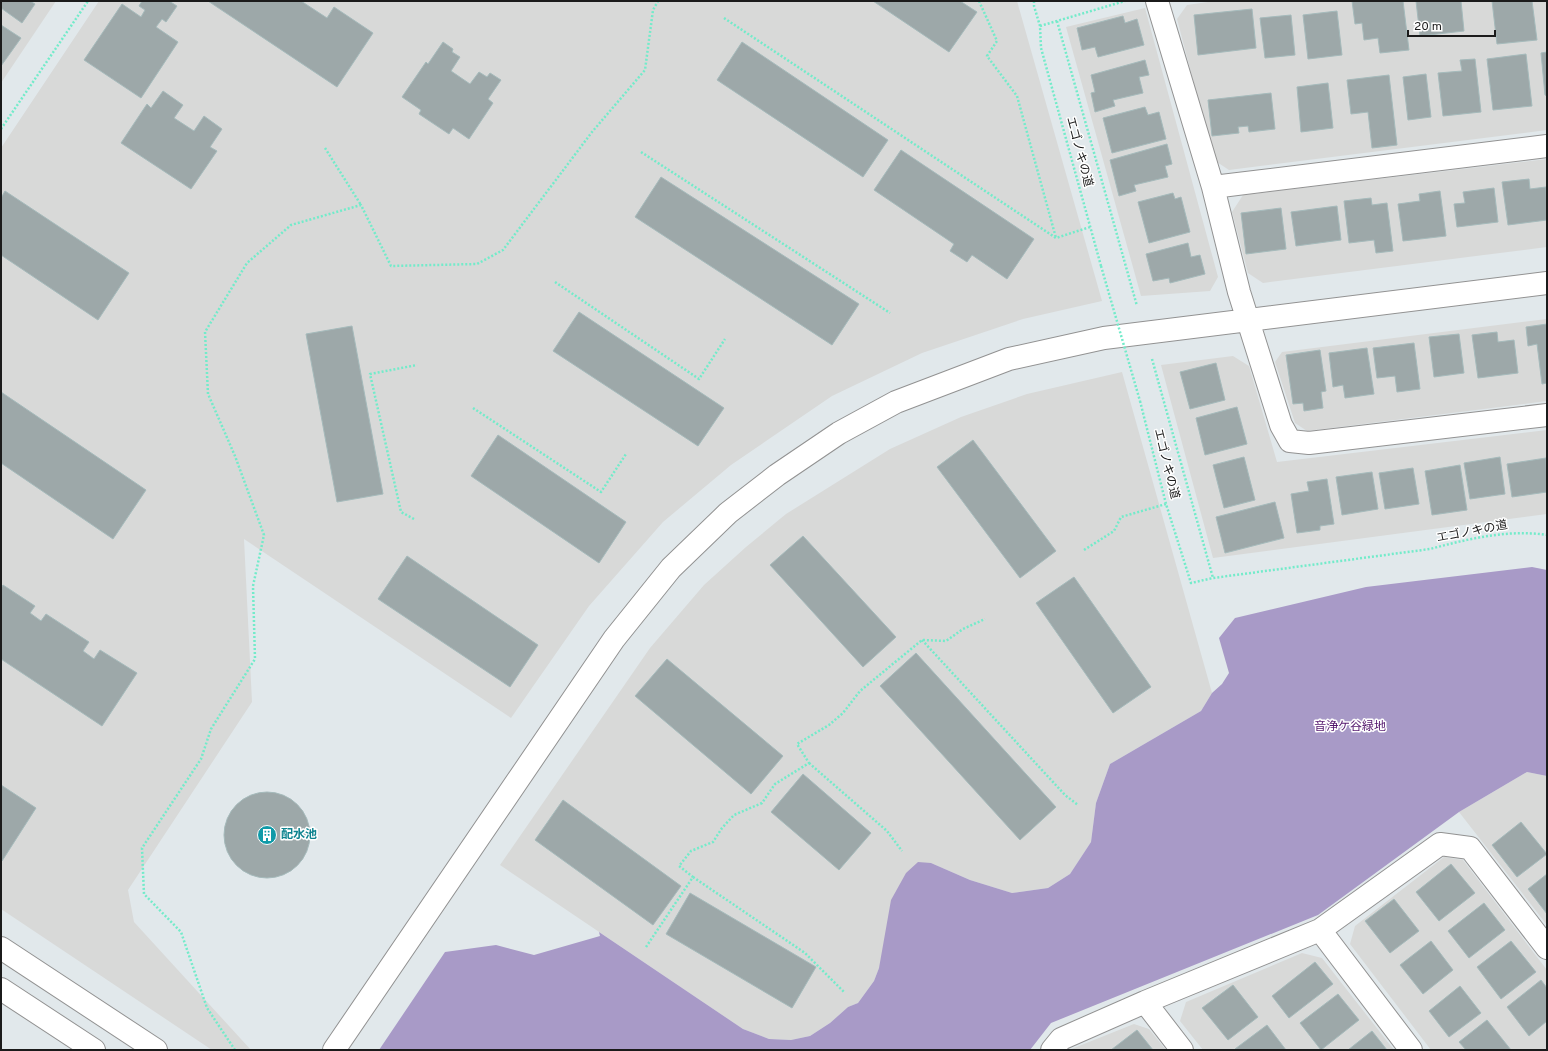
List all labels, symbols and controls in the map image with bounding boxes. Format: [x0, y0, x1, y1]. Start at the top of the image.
scale bar [1408, 12, 1495, 38]
text: 20 m [1414, 19, 1442, 35]
street label: エゴノキの道 [1062, 115, 1096, 189]
street label: エゴノキの道 [1150, 427, 1182, 501]
street label: エゴノキの道 [1435, 517, 1509, 547]
park label: 音浄ケ谷緑地 [1314, 719, 1386, 735]
building icon: 配水池 [256, 824, 278, 846]
place label: 配水池 [281, 827, 317, 843]

